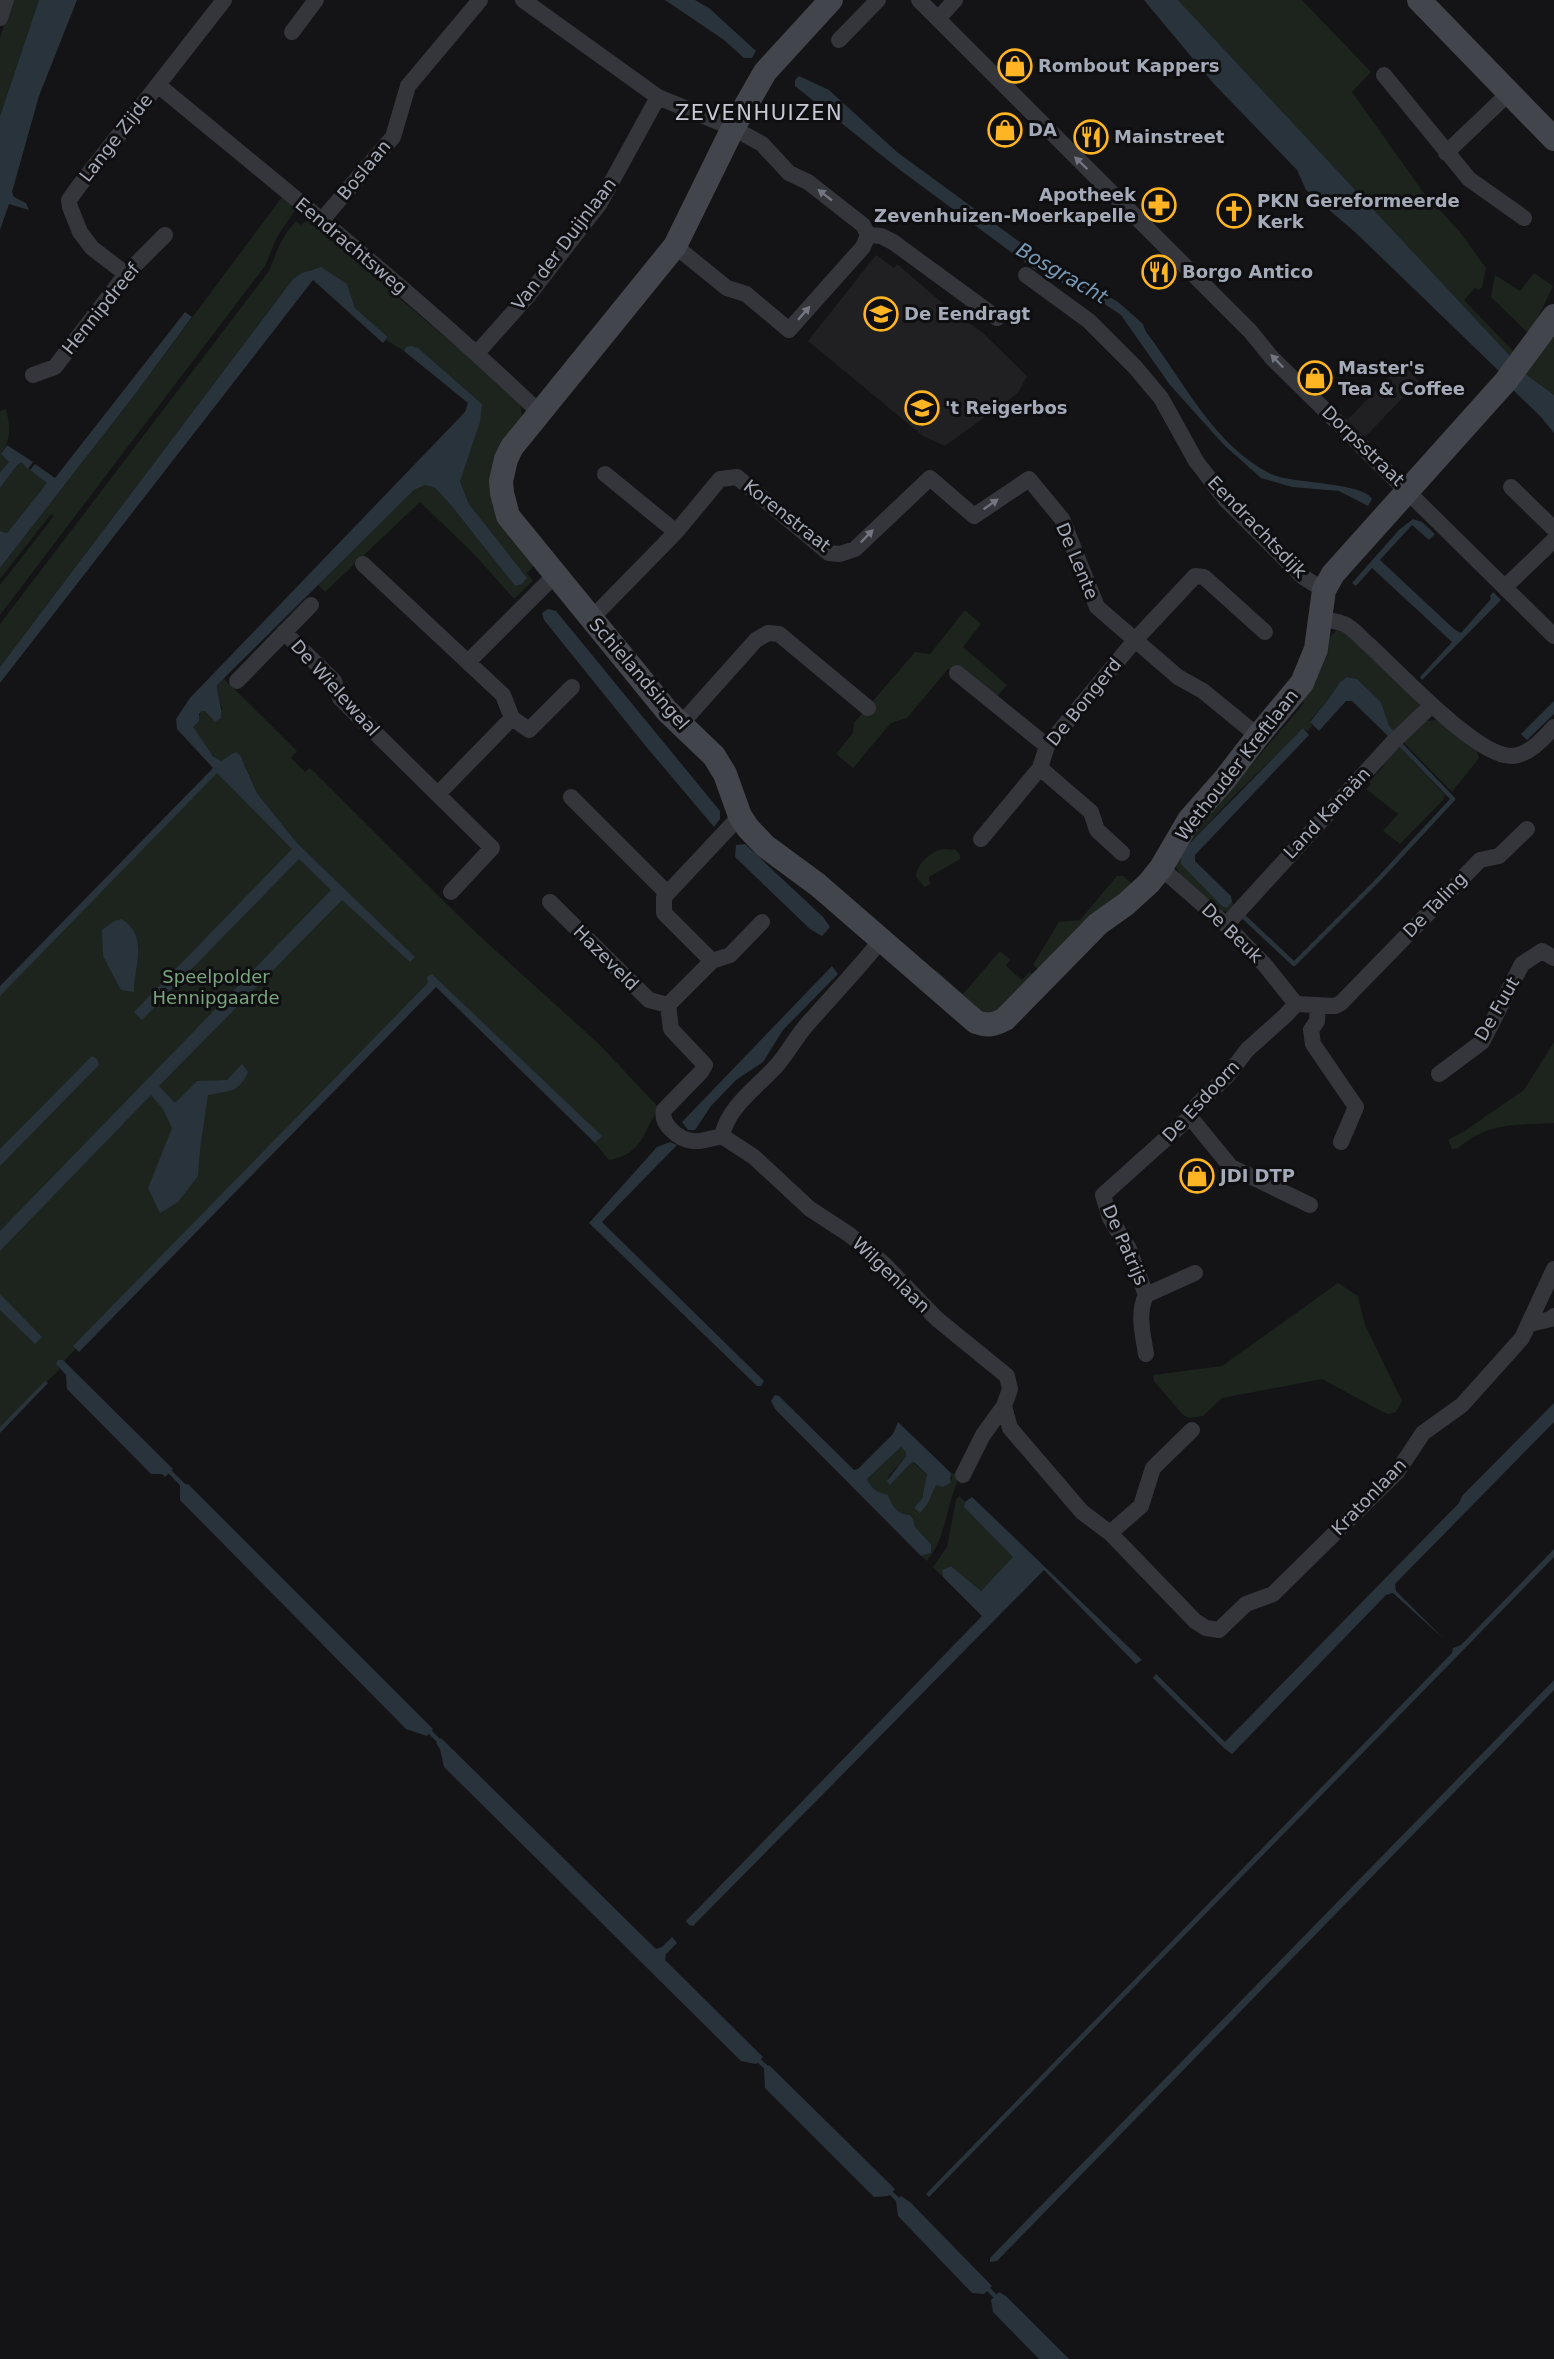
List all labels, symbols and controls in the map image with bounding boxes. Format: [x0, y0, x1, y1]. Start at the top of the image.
shop icon: Rombout Kappers [997, 48, 1033, 84]
place label: Rombout Kappers [1038, 55, 1220, 76]
street label: Lange Zijde [75, 90, 156, 186]
district label: ZEVENHUIZEN [675, 101, 843, 125]
shop icon: DA [987, 112, 1023, 148]
place label: DA [1028, 119, 1057, 140]
restaurant icon: Mainstreet [1073, 119, 1109, 155]
place label: Mainstreet [1114, 126, 1225, 147]
street label: Boslaan [333, 136, 395, 204]
one-way arrow [1074, 156, 1088, 170]
street label: Van der Duijnlaan [507, 174, 620, 314]
place label: Apotheek Zevenhuizen-Moerkapelle [874, 184, 1137, 226]
pharmacy icon: Apotheek Zevenhuizen-Moerkapelle [1141, 187, 1177, 223]
one-way arrow [818, 190, 833, 202]
place label: PKN Gereformeerde Kerk [1257, 190, 1460, 232]
street label: Eendrachtsweg [291, 193, 411, 298]
church icon: PKN Gereformeerde Kerk [1216, 193, 1252, 229]
water label: Bosgracht [1012, 237, 1113, 309]
restaurant icon: Borgo Antico [1141, 254, 1177, 290]
street label: Hennipdreef [58, 259, 144, 358]
place label: Borgo Antico [1182, 261, 1313, 282]
school or university icon: De Eendragt [863, 296, 899, 332]
place label: De Eendragt [904, 303, 1031, 324]
one-way arrow [797, 306, 810, 321]
one-way arrow [1270, 355, 1284, 369]
place label: Master's Tea & Coffee [1338, 357, 1465, 399]
shop icon: Master's Tea & Coffee [1297, 360, 1333, 396]
school or university icon: 't Reigerbos [904, 390, 940, 426]
place label: 't Reigerbos [945, 397, 1068, 418]
street label: Dorpsstraat [1318, 401, 1409, 490]
street label: Eendrachtsdijk [1204, 471, 1312, 582]
street label: Korenstraat [740, 475, 835, 556]
one-way arrow [983, 498, 999, 510]
street label: De Lente [1052, 519, 1103, 602]
one-way arrow [860, 529, 874, 544]
street label: Schielandsingel [585, 614, 694, 734]
street label: De Wielewaal [287, 635, 384, 740]
street label: De Bongerd [1042, 654, 1125, 750]
street label: Wethouder Kreftlaan [1171, 685, 1302, 844]
street label: Land Kanaän [1279, 763, 1374, 863]
street label: De Taling [1398, 868, 1471, 942]
street label: De Beuk [1198, 899, 1267, 967]
street label: Hazeveld [569, 921, 643, 995]
park label: Speelpolder Hennipgaarde [153, 966, 279, 1008]
street label: De Fuut [1470, 973, 1523, 1044]
street label: De Esdoorn [1158, 1056, 1244, 1146]
shop icon: JDI DTP [1179, 1158, 1215, 1194]
place label: JDI DTP [1218, 1165, 1295, 1186]
street label: De Patrijs [1098, 1201, 1152, 1288]
street label: Wilgenlaan [848, 1232, 935, 1317]
street label: Kratonlaan [1327, 1454, 1410, 1539]

